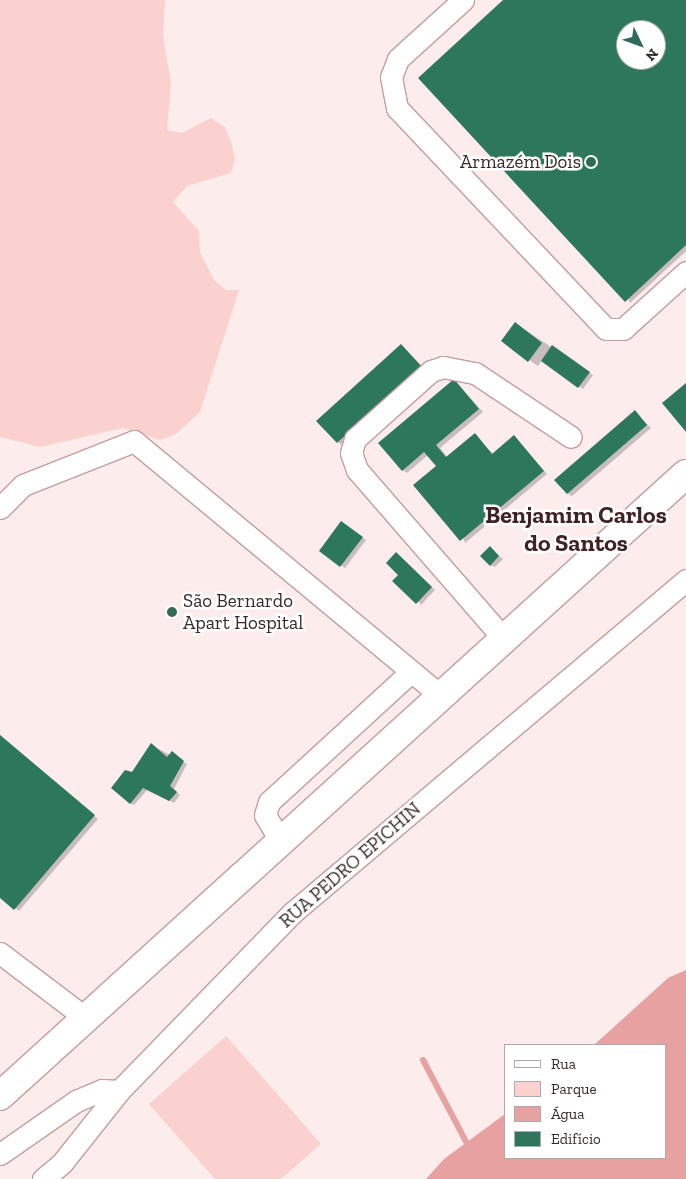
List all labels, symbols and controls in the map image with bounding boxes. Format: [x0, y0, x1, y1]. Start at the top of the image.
north arrow [616, 20, 666, 70]
text: N [642, 45, 662, 64]
place label: Armazém Dois [460, 151, 581, 173]
marker: Armazém Dois [585, 156, 597, 168]
district label: Benjamim Carlos do Santos [485, 501, 667, 557]
place label: São Bernardo Apart Hospital [183, 590, 303, 634]
marker: São Bernardo Apart Hospital [165, 605, 179, 619]
street label: RUA PEDRO EPICHIN [274, 797, 426, 933]
legend [503, 1044, 666, 1159]
text: Rua [551, 1055, 576, 1073]
text: Parque [551, 1080, 597, 1098]
text: Água [551, 1105, 584, 1123]
text: Edifício [551, 1130, 601, 1148]

